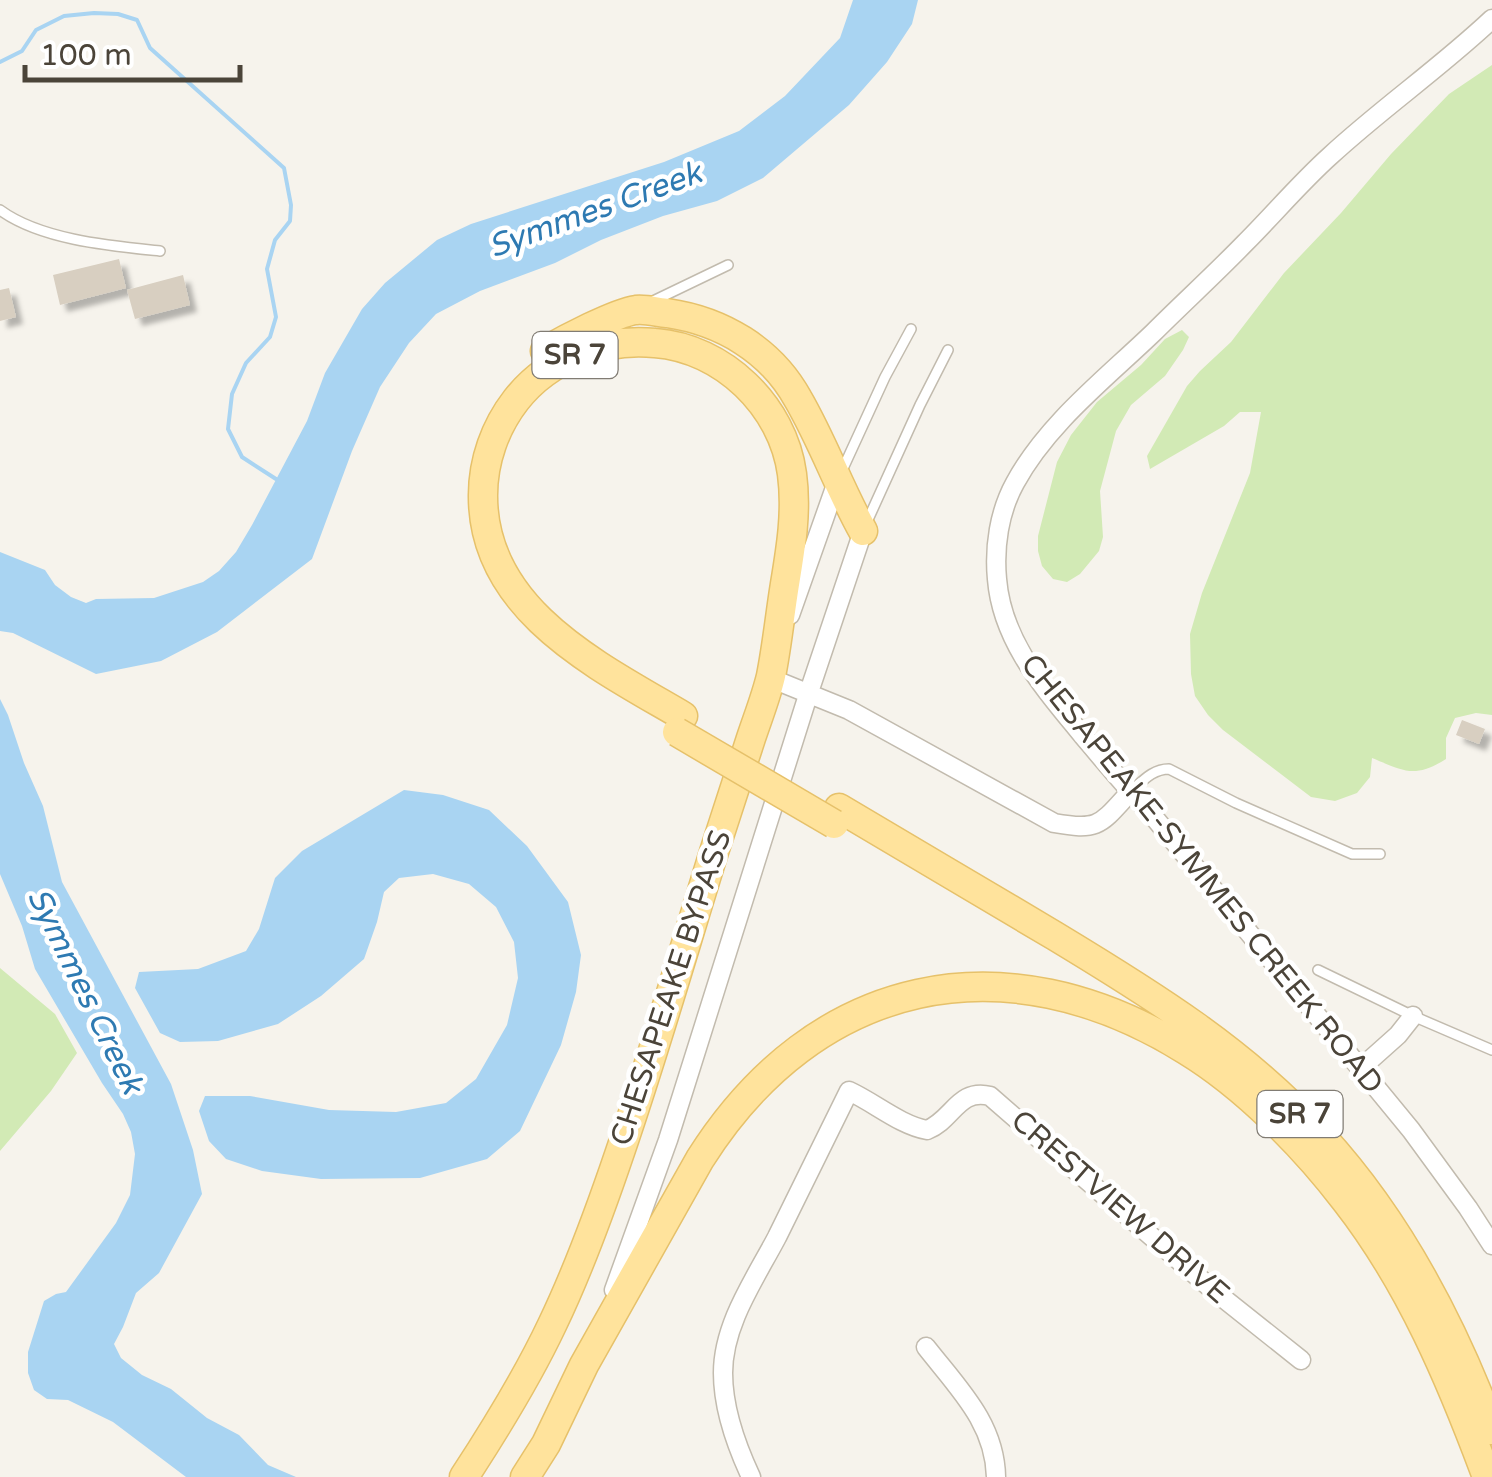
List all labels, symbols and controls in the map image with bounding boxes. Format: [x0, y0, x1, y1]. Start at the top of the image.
scale bar [25, 20, 240, 82]
text: 100 m [40, 37, 132, 74]
water label: Symmes Creek [483, 153, 709, 266]
road number: SR 7 [532, 332, 618, 378]
street label: CHESAPEAKE-SYMMES CREEK ROAD [1013, 647, 1391, 1101]
street label: CHESAPEAKE BYPASS [602, 826, 740, 1150]
water label: Symmes Creek [19, 882, 152, 1102]
road number: SR 7 [1258, 1091, 1342, 1137]
street label: CRESTVIEW DRIVE [1003, 1102, 1237, 1312]

